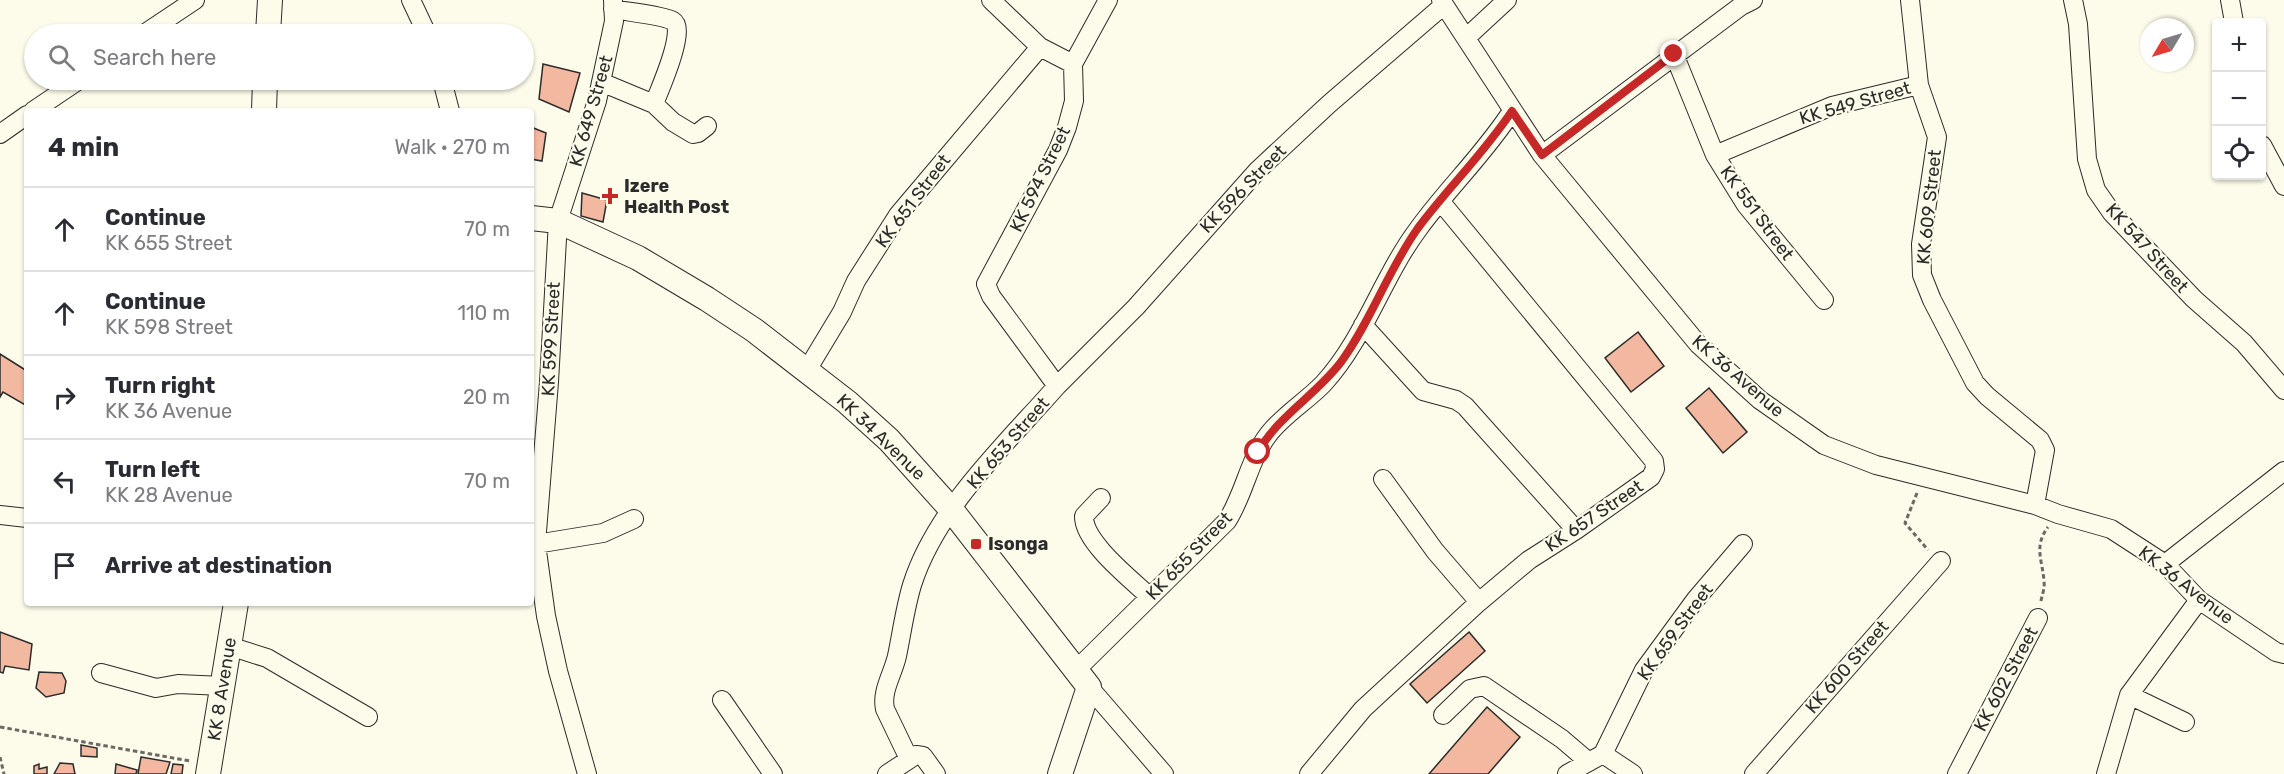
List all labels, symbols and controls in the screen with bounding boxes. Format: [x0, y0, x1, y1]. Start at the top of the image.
north arrow [2140, 18, 2194, 72]
map controls [2212, 18, 2266, 180]
button: + [2212, 18, 2266, 72]
search box [24, 24, 534, 90]
route end [1660, 40, 1686, 66]
icon: search [45, 41, 78, 74]
text: Search here [93, 44, 216, 71]
street label: KK 649 Street [565, 53, 617, 169]
button: − [2212, 72, 2266, 126]
street label: KK 549 Street [1797, 77, 1913, 129]
street label: KK 594 Street [1005, 123, 1075, 235]
button: locate [2212, 126, 2266, 180]
text: 4 min [48, 132, 119, 163]
text: Walk · 270 m [395, 135, 510, 159]
street label: KK 596 Street [1195, 140, 1291, 238]
street label: KK 609 Street [1912, 149, 1946, 265]
street label: KK 651 Street [871, 150, 955, 252]
street label: KK 551 Street [1715, 162, 1799, 264]
place label: Izere Health Post [624, 175, 729, 218]
marker: Izere Health Post [601, 187, 619, 205]
street label: KK 547 Street [2101, 199, 2193, 297]
text: Continue [105, 204, 206, 231]
icon: ahead [48, 213, 81, 246]
text: 70 m [464, 217, 510, 241]
text: KK 655 Street [105, 231, 232, 255]
street label: KK 599 Street [537, 281, 565, 397]
text: Continue [105, 288, 206, 315]
icon: ahead [48, 297, 81, 330]
text: 110 m [458, 301, 510, 325]
text: KK 598 Street [105, 315, 233, 339]
street label: KK 36 Avenue [1688, 330, 1788, 422]
text: Turn right [105, 372, 215, 399]
icon: right [48, 381, 81, 414]
text: 20 m [463, 385, 510, 409]
street label: KK 34 Avenue [832, 389, 930, 485]
street label: KK 653 Street [962, 393, 1054, 493]
text: KK 36 Avenue [105, 399, 232, 423]
route start [1244, 438, 1270, 464]
text: Turn left [105, 456, 200, 483]
icon: left [48, 465, 81, 498]
text: 70 m [464, 469, 510, 493]
street label: KK 657 Street [1541, 475, 1647, 557]
text: KK 28 Avenue [105, 483, 233, 507]
street label: KK 655 Street [1141, 507, 1237, 605]
place label: Isonga [988, 533, 1048, 555]
marker: Isonga [969, 537, 983, 551]
street label: KK 36 Avenue [2134, 541, 2238, 629]
icon: arrive [48, 549, 81, 582]
text: Arrive at destination [105, 552, 332, 579]
street label: KK 659 Street [1632, 579, 1718, 685]
street label: KK 600 Street [1801, 616, 1893, 718]
street label: KK 602 Street [1969, 623, 2043, 735]
street label: KK 8 Avenue [203, 636, 241, 742]

